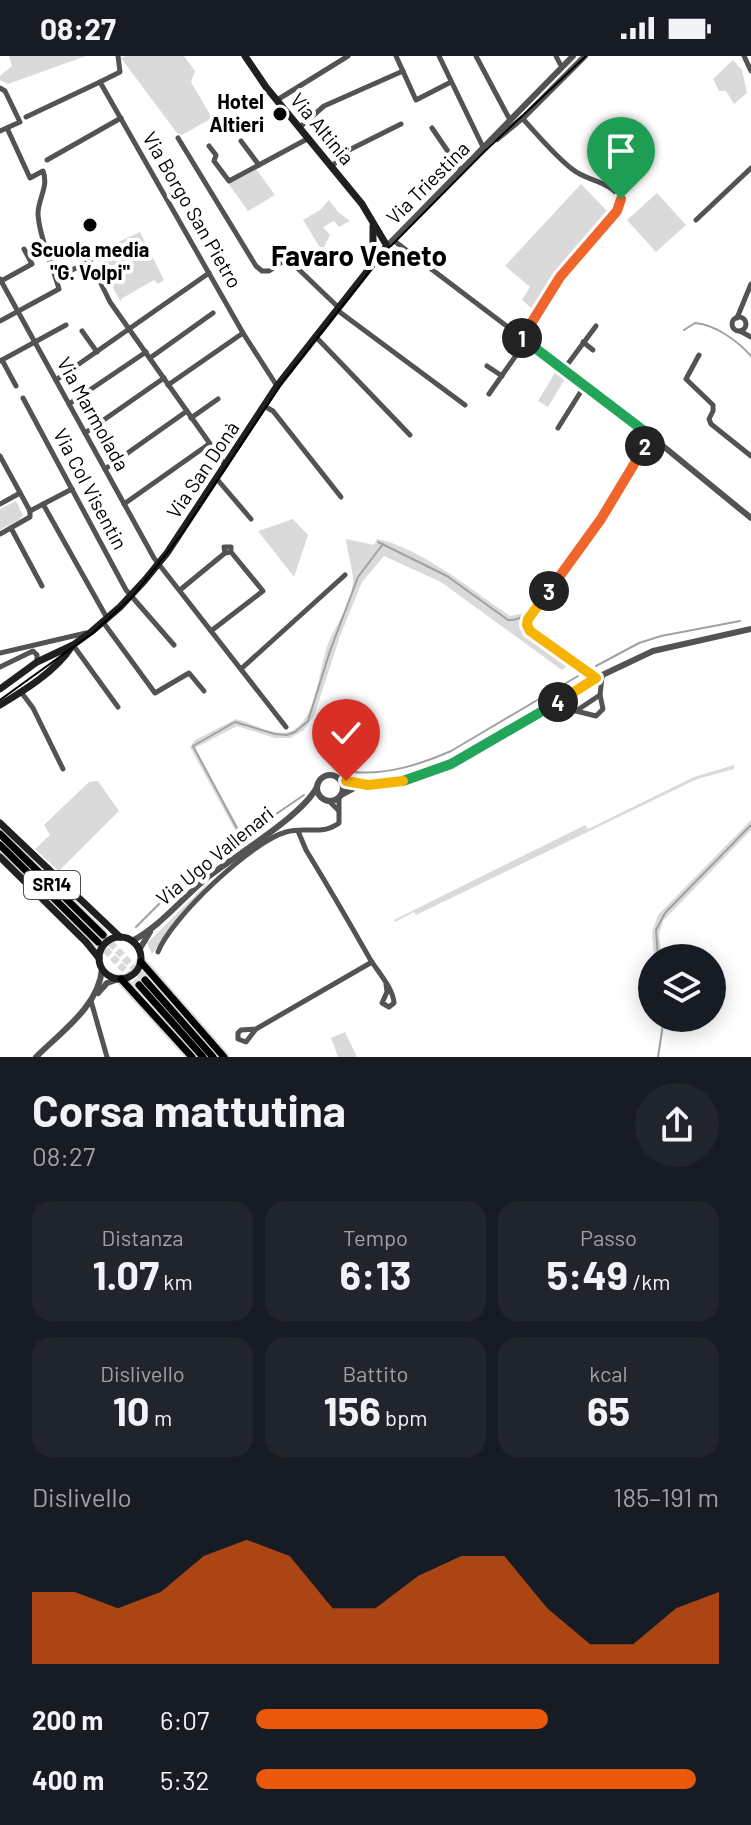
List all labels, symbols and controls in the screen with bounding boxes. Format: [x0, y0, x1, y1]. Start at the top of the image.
text: 08:27 [40, 10, 116, 46]
street label: Via Altinia [286, 88, 360, 169]
place label: Hotel Altieri [209, 89, 264, 136]
marker: Hotel Altieri [271, 105, 289, 123]
pin [587, 117, 655, 199]
street label: Via Borgo San Pietro [138, 127, 247, 292]
icon: arrive [599, 129, 643, 173]
street label: Via Triestina [381, 136, 474, 229]
marker: Scuola media "G. Volpi" [81, 216, 99, 234]
place label: Scuola media "G. Volpi" [31, 237, 149, 284]
district label: Favaro Veneto [271, 238, 447, 272]
pin: 1 [502, 318, 542, 358]
text: 1 [518, 325, 526, 351]
street label: Via Marmolada [53, 353, 135, 475]
street label: Via San Donà [161, 416, 243, 523]
street label: Via Col Visentin [49, 424, 133, 553]
pin: 2 [625, 426, 665, 466]
text: 2 [639, 433, 651, 459]
pin: 3 [529, 571, 569, 611]
text: 3 [543, 578, 555, 604]
pin: 4 [538, 682, 578, 722]
text: 4 [551, 689, 565, 715]
pin [312, 699, 380, 781]
icon: check [324, 711, 368, 755]
street label: Via Ugo Vallenari [151, 801, 278, 910]
road number: SR14 [24, 871, 80, 899]
map controls [638, 944, 726, 1032]
button: layers [638, 944, 726, 1032]
text: Corsa mattutina [32, 1083, 346, 1136]
button: share [635, 1083, 719, 1167]
text: 08:27 [32, 1140, 95, 1171]
text: Distanza [102, 1224, 183, 1250]
text: Tempo [343, 1224, 408, 1250]
text: Passo [580, 1224, 637, 1250]
text: 1.07 [92, 1250, 159, 1298]
text: 6:13 [340, 1250, 411, 1298]
text: 5:49 [547, 1250, 628, 1298]
text: km [159, 1268, 193, 1294]
text: /km [628, 1268, 670, 1294]
text: Dislivello [100, 1360, 185, 1386]
text: Battito [342, 1360, 409, 1386]
text: kcal [589, 1360, 628, 1386]
text: 10 [113, 1386, 150, 1434]
text: 156 [324, 1386, 381, 1434]
text: 65 [587, 1386, 630, 1434]
text: m [150, 1404, 172, 1430]
text: bpm [381, 1404, 427, 1430]
text: Dislivello [32, 1481, 132, 1512]
text: 185–191 m [613, 1481, 719, 1512]
text: 200 m [32, 1704, 103, 1735]
text: 6:07 [160, 1704, 209, 1735]
text: 400 m [32, 1764, 104, 1795]
text: 5:32 [160, 1764, 210, 1795]

